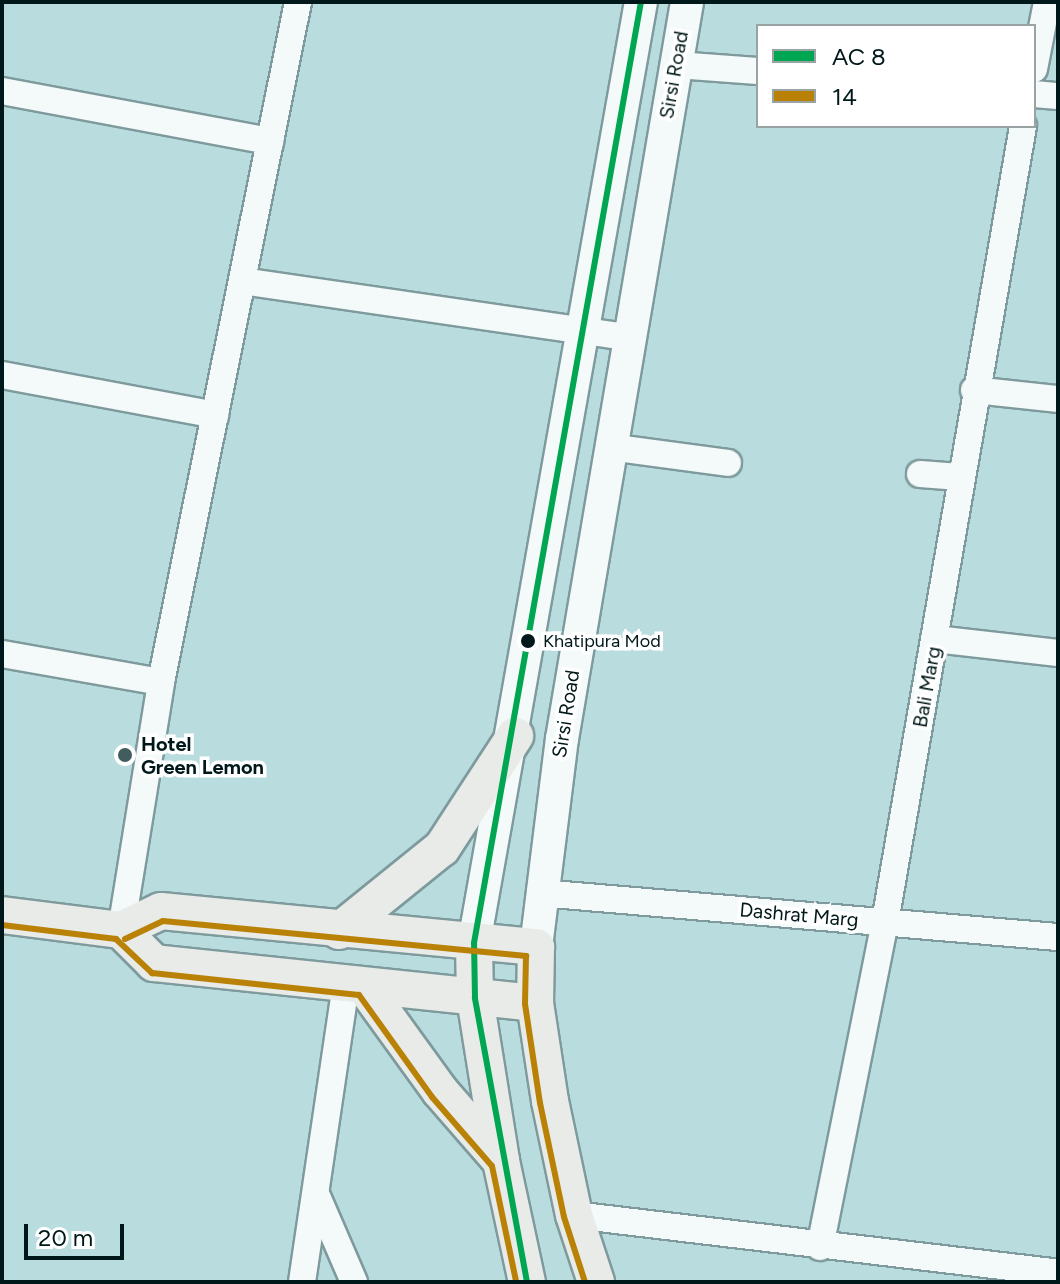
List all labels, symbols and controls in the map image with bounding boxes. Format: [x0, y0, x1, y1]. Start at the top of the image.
legend [756, 24, 1036, 128]
street label: Sirsi Road [654, 29, 694, 121]
text: AC 8 [832, 42, 886, 71]
text: 14 [832, 82, 857, 111]
place label: Khatipura Mod [543, 630, 661, 652]
marker: Khatipura Mod [520, 633, 536, 649]
street label: Bali Marg [908, 645, 946, 729]
street label: Sirsi Road [547, 668, 585, 760]
place label: Hotel Green Lemon [141, 732, 264, 779]
marker: Hotel Green Lemon [116, 746, 134, 764]
street label: Dashrat Marg [738, 898, 860, 932]
scale bar [28, 1208, 128, 1258]
text: 20 m [38, 1223, 93, 1252]

